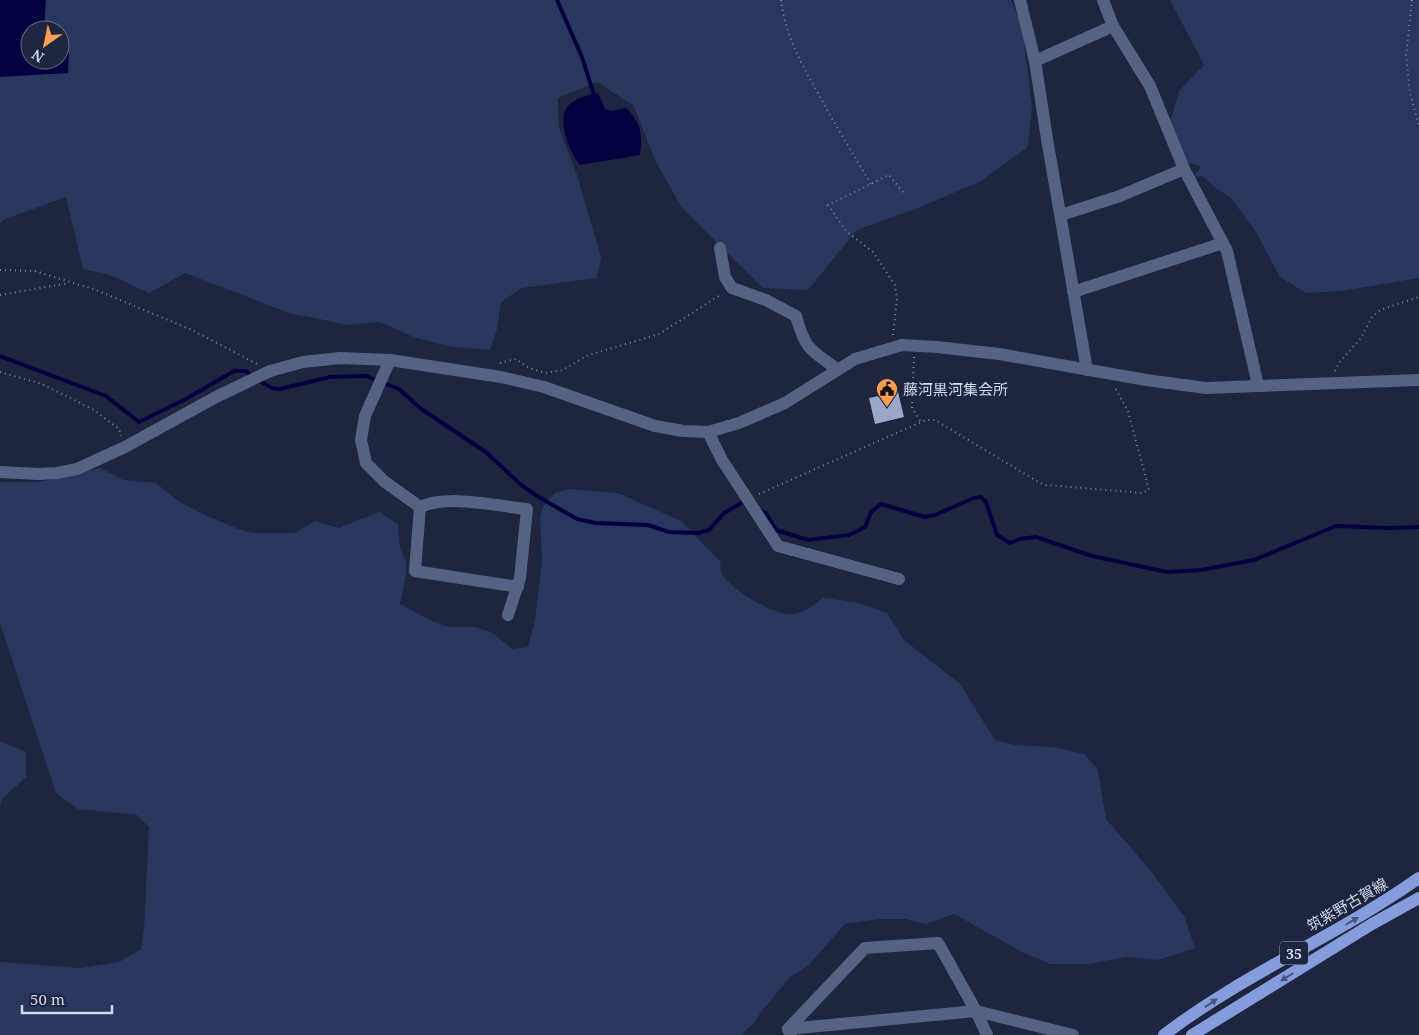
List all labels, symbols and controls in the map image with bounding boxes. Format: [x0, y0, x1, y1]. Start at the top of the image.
north arrow [20, 20, 70, 70]
text: N [28, 45, 47, 67]
public building icon: 藤河黒河集会所 [875, 377, 899, 408]
place label: 藤河黒河集会所 [903, 379, 1008, 399]
street label: 筑紫野古賀線 [1303, 873, 1391, 935]
one-way arrow [1345, 916, 1358, 925]
road number: 35 [1280, 941, 1308, 964]
one-way arrow [1281, 973, 1294, 982]
scale bar [22, 982, 112, 1014]
text: 50 m [30, 989, 65, 1009]
one-way arrow [1205, 998, 1218, 1007]

